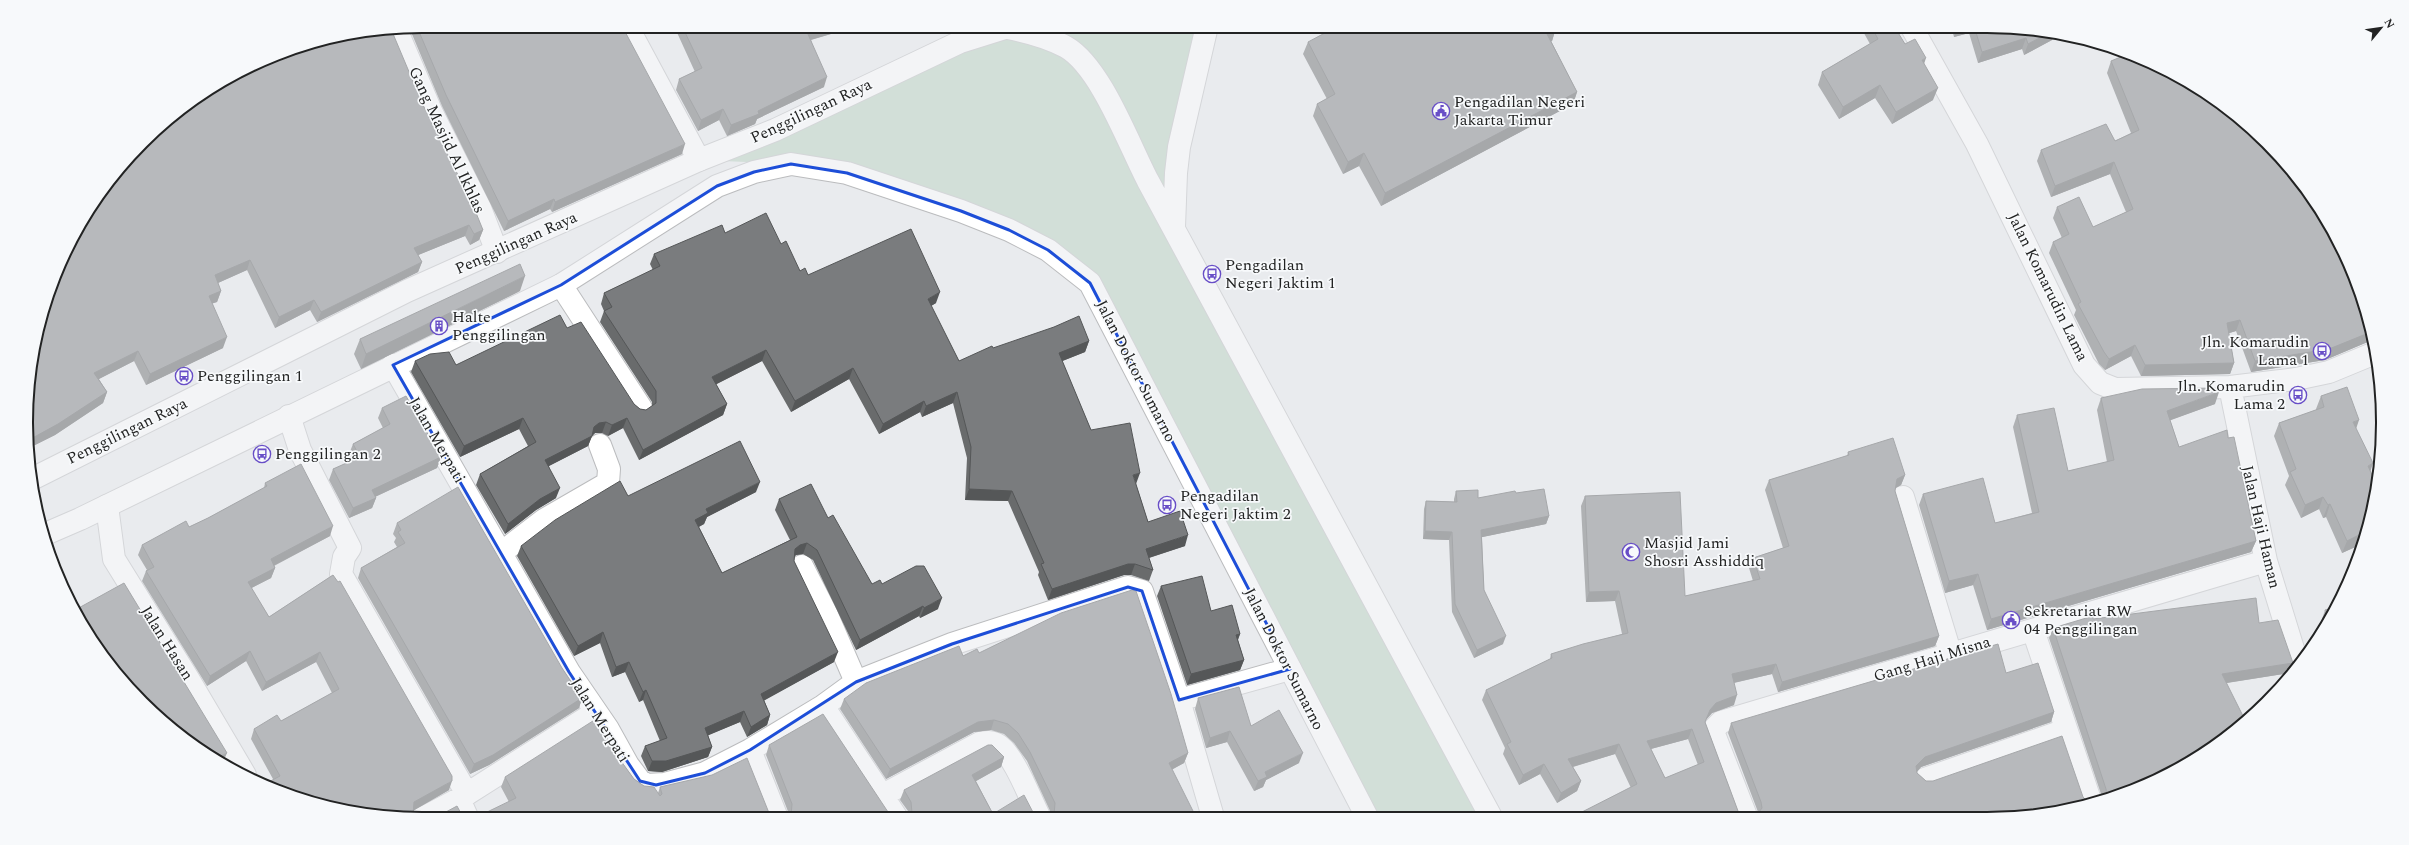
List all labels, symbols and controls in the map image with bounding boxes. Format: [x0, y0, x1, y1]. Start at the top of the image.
north arrow [2361, 8, 2401, 48]
text: N [2380, 15, 2399, 31]
street label: Gang Masjid Al Ikhlas [402, 63, 492, 217]
street label: Penggilingan Raya [746, 72, 876, 150]
place label: Pengadilan Negeri Jakarta Timur [1454, 90, 1585, 132]
public building icon: Pengadilan Negeri Jakarta Timur [1431, 101, 1451, 121]
street label: Penggilingan Raya [451, 205, 581, 281]
street label: Jalan Komarudin Lama [2002, 209, 2095, 366]
place label: Pengadilan Negeri Jaktim 1 [1225, 253, 1336, 295]
bus stop icon: Pengadilan Negeri Jaktim 1 [1202, 264, 1222, 284]
street label: Jalan Doktor Sumarno [1090, 296, 1182, 446]
place label: Halte Penggilingan [452, 305, 546, 347]
building icon: Halte Penggilingan [429, 316, 449, 336]
place label: Jln. Komarudin Lama 1 [2201, 330, 2309, 372]
bus stop icon: Jln. Komarudin Lama 1 [2312, 341, 2332, 361]
place label: Penggilingan 1 [197, 364, 303, 388]
bus stop icon: Penggilingan 1 [174, 366, 194, 386]
place label: Jln. Komarudin Lama 2 [2177, 374, 2285, 416]
bus stop icon: Jln. Komarudin Lama 2 [2288, 385, 2308, 405]
street label: Penggilingan Raya [63, 391, 192, 471]
street label: Jalan Merpati [402, 392, 472, 488]
place label: Penggilingan 2 [275, 442, 381, 466]
bus stop icon: Penggilingan 2 [252, 444, 272, 464]
street label: Jalan Haji Haman [2235, 463, 2287, 591]
place label: Pengadilan Negeri Jaktim 2 [1180, 484, 1291, 526]
bus stop icon: Pengadilan Negeri Jaktim 2 [1157, 495, 1177, 515]
place label: Masjid Jami Shosri Asshiddiq [1644, 531, 1764, 573]
mosque icon: Masjid Jami Shosri Asshiddiq [1621, 542, 1641, 562]
street label: Jalan Doktor Sumarno [1238, 584, 1330, 734]
place label: Sekretariat RW 04 Penggilingan [2024, 599, 2138, 641]
street label: Jalan Hasan [135, 601, 199, 685]
public building icon: Sekretariat RW 04 Penggilingan [2001, 610, 2021, 630]
street label: Gang Haji Misna [1871, 630, 1994, 688]
street label: Jalan Merpati [564, 673, 636, 767]

